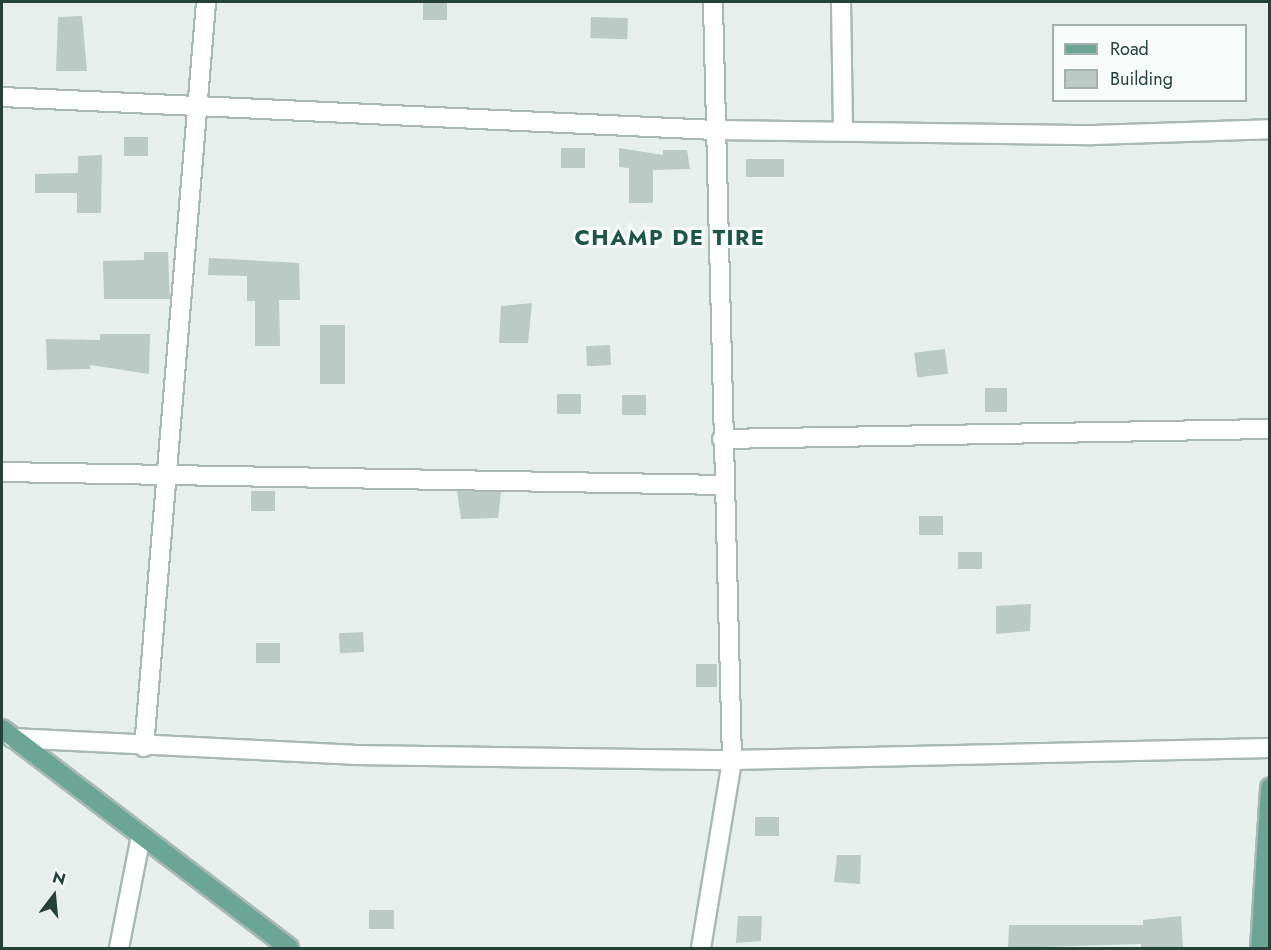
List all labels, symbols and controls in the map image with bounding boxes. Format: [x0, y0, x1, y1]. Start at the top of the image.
legend [1052, 24, 1247, 102]
text: Road [1110, 36, 1149, 62]
text: Building [1110, 66, 1173, 92]
district label: CHAMP DE TIRE [574, 225, 766, 251]
text: N [50, 865, 68, 891]
north arrow [24, 866, 84, 926]

